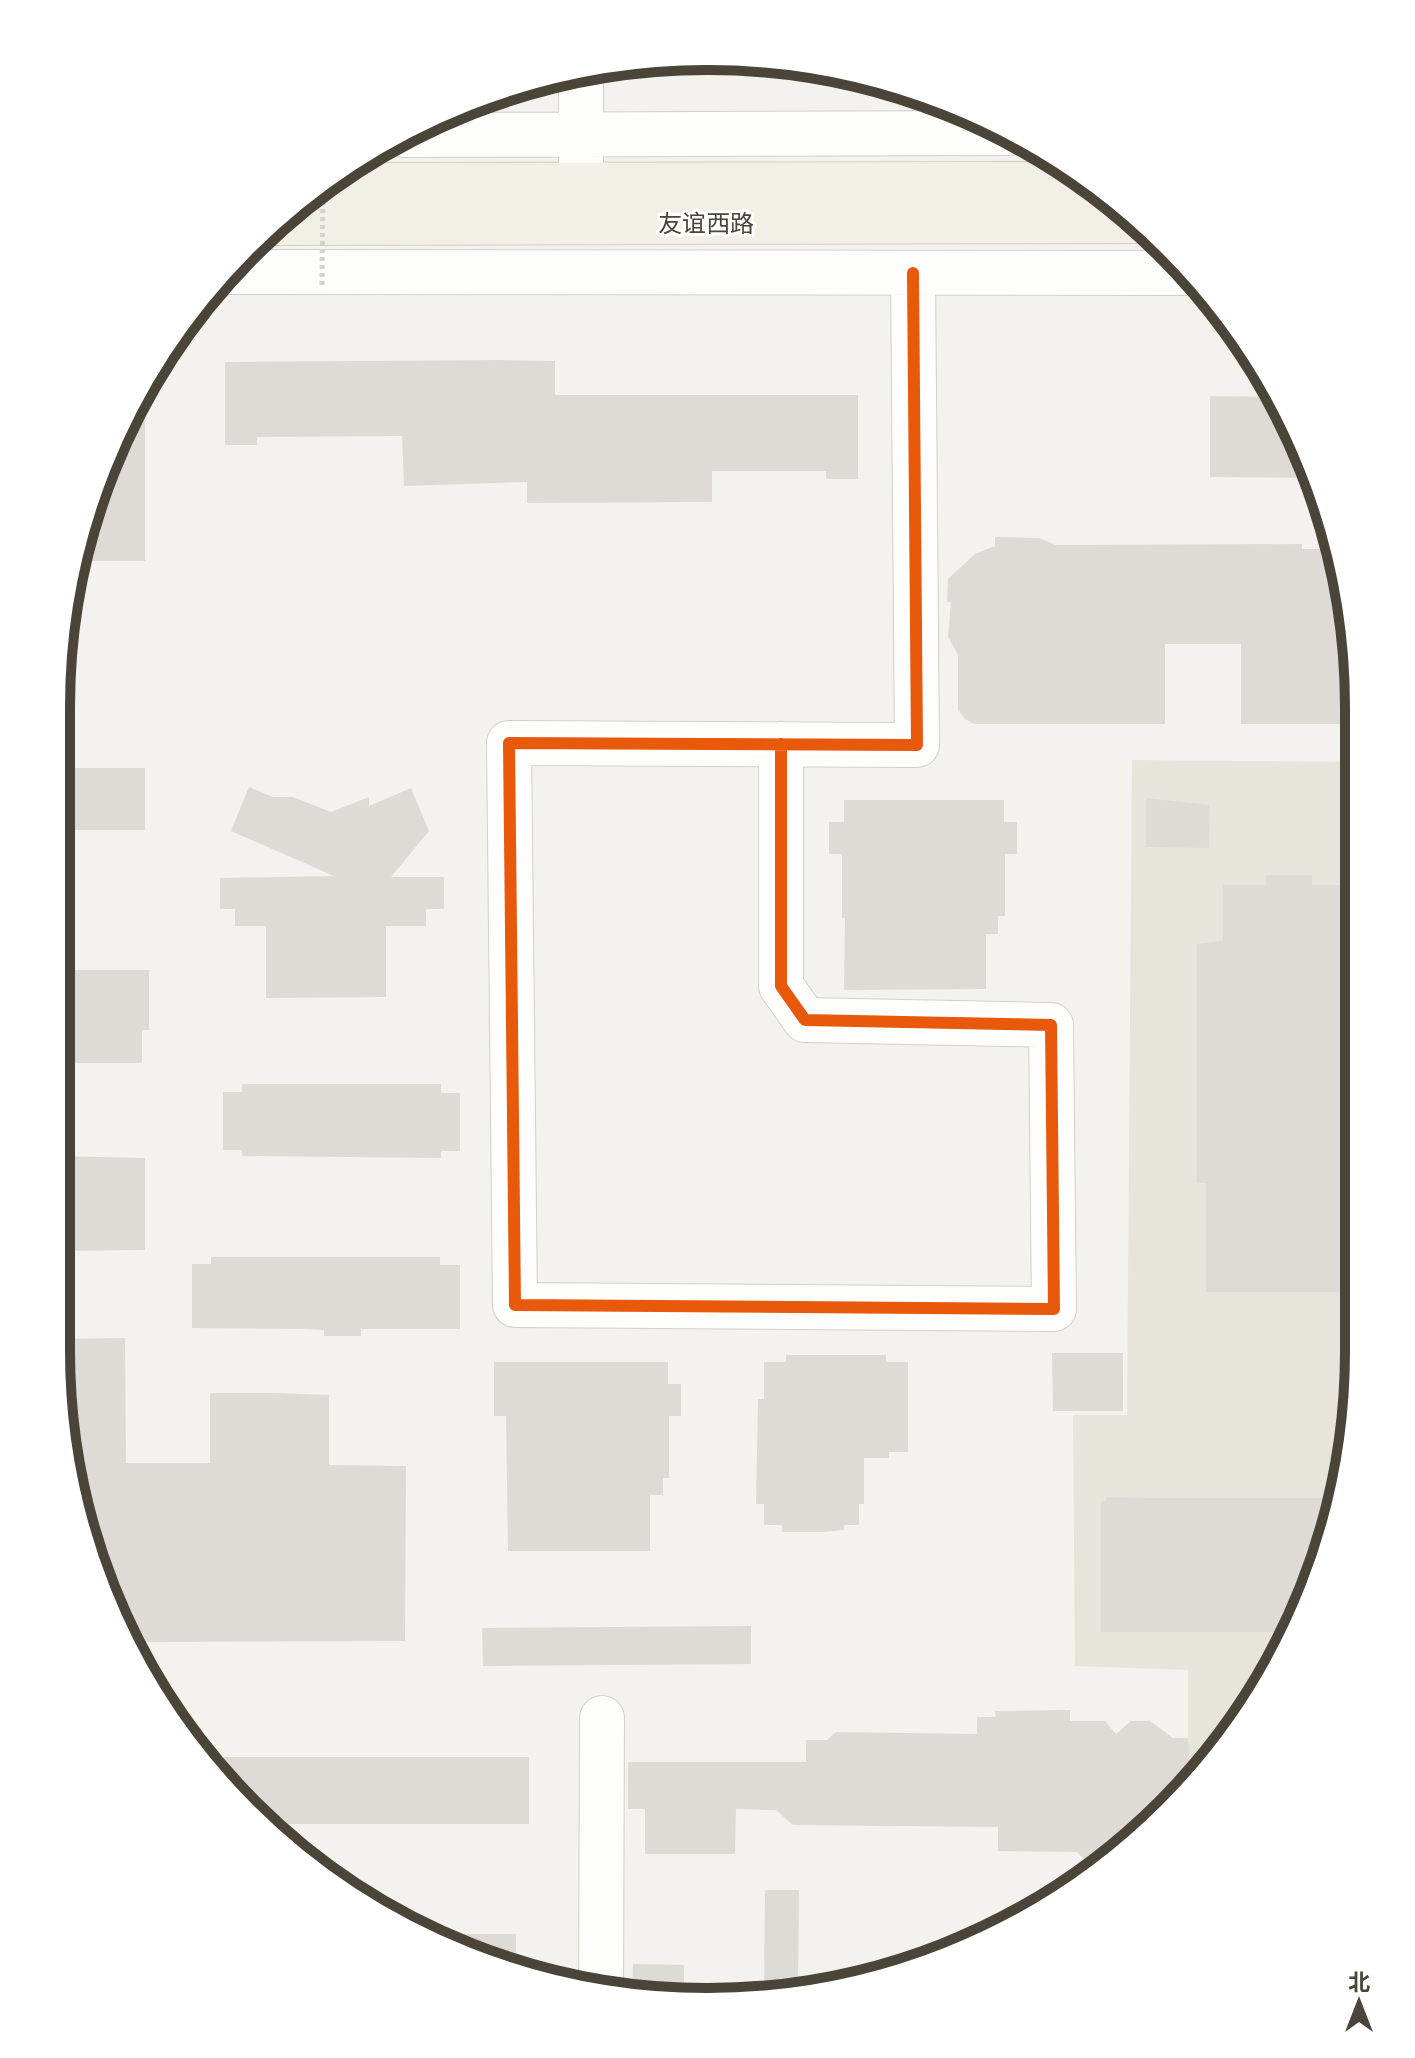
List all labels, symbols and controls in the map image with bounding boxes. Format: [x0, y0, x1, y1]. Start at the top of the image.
street label: 友谊西路 [658, 208, 754, 237]
north arrow [1319, 1962, 1399, 2042]
text: 北 [1348, 1968, 1370, 1995]

